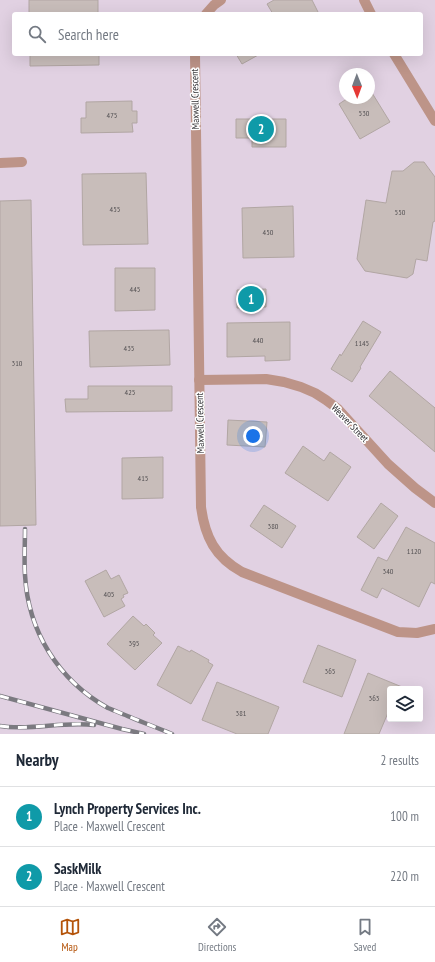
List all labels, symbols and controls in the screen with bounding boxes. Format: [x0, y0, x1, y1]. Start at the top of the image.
search box [12, 12, 423, 56]
icon: search [26, 23, 48, 45]
text: Search here [58, 25, 119, 44]
street label: Maxwell Crescent [188, 68, 202, 129]
north arrow [339, 68, 375, 104]
house number: 530 [359, 108, 370, 118]
house number: 475 [107, 110, 117, 120]
pin: 2 [248, 114, 274, 144]
house number: 455 [110, 204, 120, 214]
house number: 550 [395, 207, 406, 217]
house number: 450 [263, 227, 274, 237]
house number: 445 [130, 284, 140, 294]
pin: 1 [238, 284, 264, 314]
house number: 440 [253, 335, 264, 345]
house number: 1145 [355, 338, 369, 348]
house number: 435 [124, 343, 134, 353]
house number: 310 [12, 358, 23, 368]
house number: 425 [125, 387, 135, 397]
street label: Maxwell Crescent [193, 392, 207, 453]
street label: Weaver Street [329, 401, 372, 445]
your location [243, 426, 263, 446]
house number: 415 [138, 473, 148, 483]
house number: 380 [268, 521, 279, 531]
house number: 1120 [407, 546, 422, 556]
house number: 340 [383, 566, 394, 576]
house number: 405 [104, 589, 114, 599]
house number: 395 [129, 638, 139, 648]
house number: 365 [325, 666, 335, 676]
map controls [387, 686, 423, 722]
button: layers [387, 686, 423, 722]
house number: 363 [369, 693, 380, 703]
house number: 381 [236, 708, 247, 718]
text: Nearby [16, 749, 59, 771]
text: 2 results [380, 752, 419, 769]
text: Lynch Property Services Inc. [54, 799, 201, 818]
text: 1 [26, 808, 32, 825]
text: 100 m [390, 808, 419, 825]
text: Place · Maxwell Crescent [54, 818, 165, 835]
text: SaskMilk [54, 859, 101, 878]
text: 2 [26, 868, 32, 885]
text: 220 m [390, 868, 419, 885]
text: Place · Maxwell Crescent [54, 878, 165, 895]
tab: Map [59, 916, 81, 954]
tab: Directions [198, 916, 236, 954]
tab: Saved [354, 916, 376, 954]

